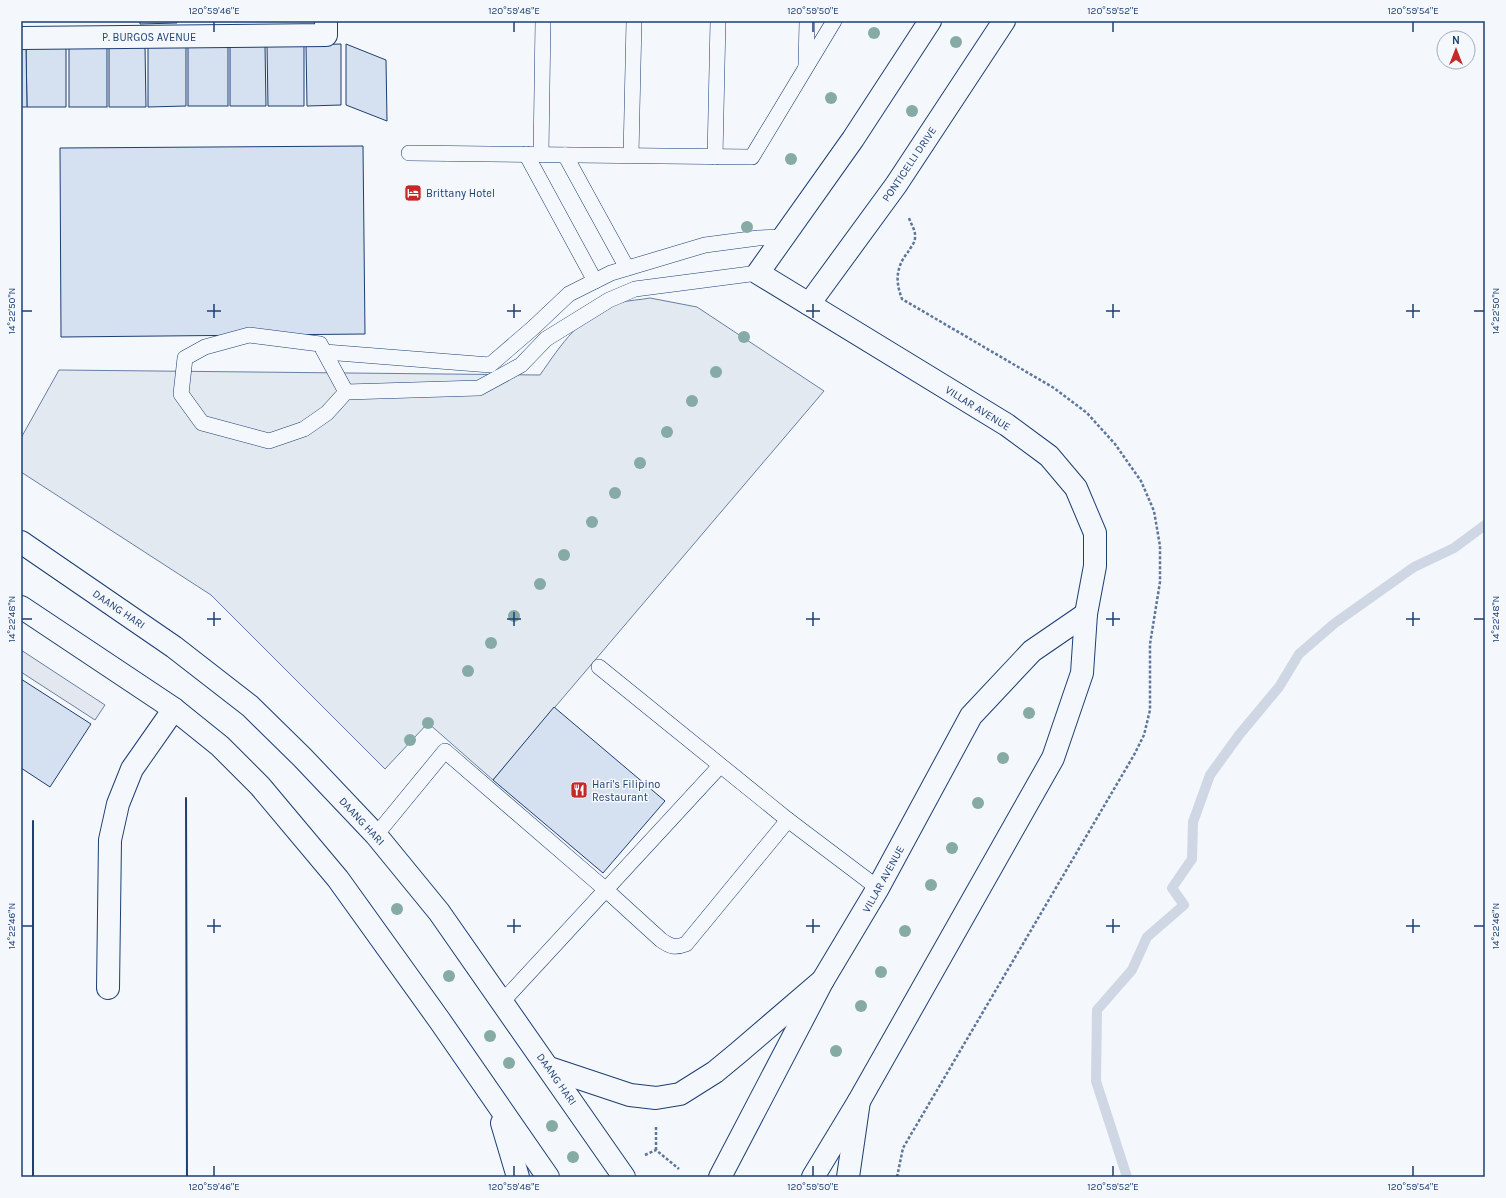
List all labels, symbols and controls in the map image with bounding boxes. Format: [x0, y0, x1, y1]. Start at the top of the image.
text: 120°59'46"E [188, 5, 240, 17]
text: 120°59'48"E [488, 5, 540, 17]
text: 120°59'50"E [787, 5, 839, 17]
text: 120°59'52"E [1087, 5, 1139, 17]
text: 120°59'54"E [1387, 5, 1439, 17]
north arrow [1436, 30, 1476, 70]
street label: P. BURGOS AVENUE [102, 31, 196, 44]
text: N [1452, 34, 1460, 47]
street label: PONTICELLI DRIVE [880, 124, 939, 204]
hotel icon: Brittany Hotel [403, 183, 423, 203]
place label: Brittany Hotel [426, 187, 495, 200]
text: 14°22'50"N [6, 288, 18, 334]
text: 14°22'50"N [1490, 288, 1502, 334]
street label: VILLAR AVENUE [943, 383, 1013, 434]
street label: DAANG HARI [90, 587, 147, 632]
text: 14°22'48"N [6, 596, 18, 642]
text: 14°22'48"N [1490, 596, 1502, 642]
place label: Hari's Filipino Restaurant [592, 778, 660, 804]
restaurant icon: Hari's Filipino Restaurant [569, 780, 589, 800]
street label: DAANG HARI [336, 795, 387, 848]
street label: VILLAR AVENUE [860, 844, 907, 915]
text: 14°22'46"N [6, 903, 18, 949]
text: 14°22'46"N [1490, 903, 1502, 949]
street label: DAANG HARI [534, 1051, 579, 1108]
text: 120°59'46"E [188, 1181, 240, 1193]
text: 120°59'48"E [488, 1181, 540, 1193]
text: 120°59'50"E [787, 1181, 839, 1193]
text: 120°59'52"E [1087, 1181, 1139, 1193]
text: 120°59'54"E [1387, 1181, 1439, 1193]

